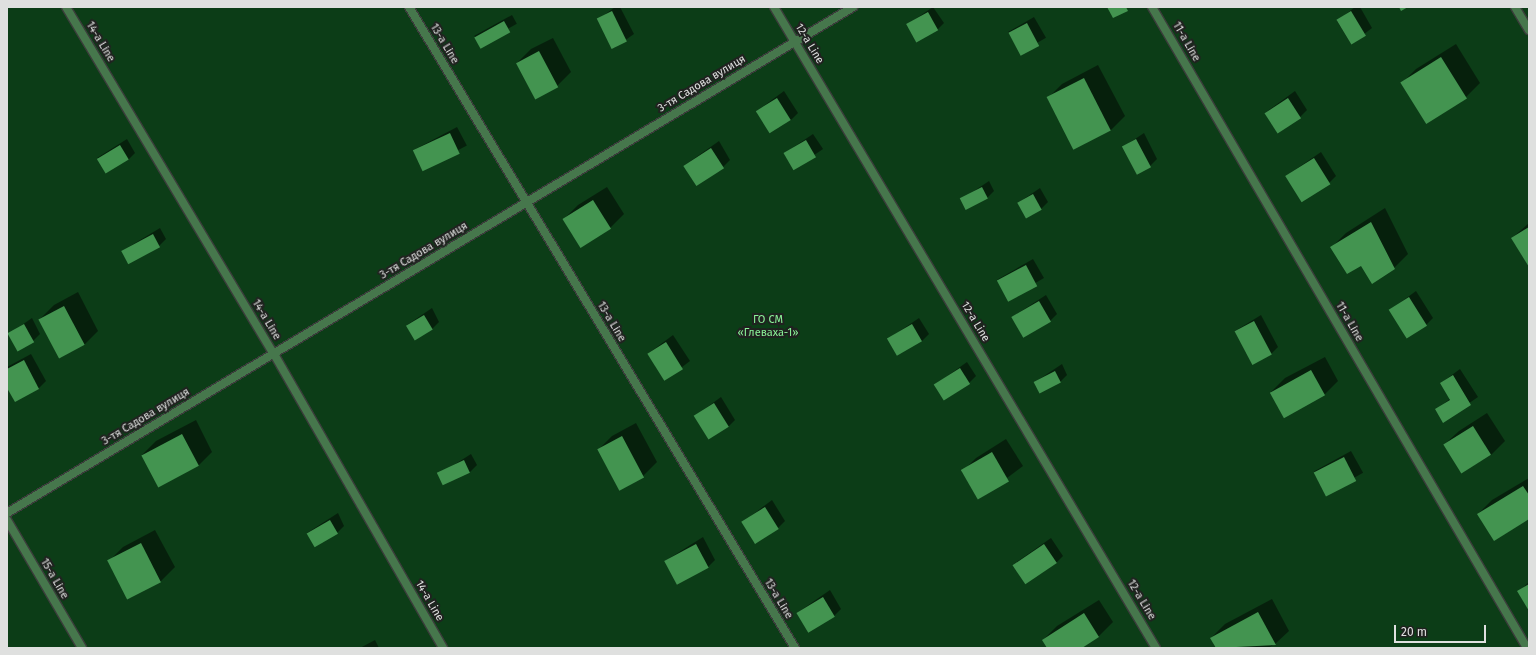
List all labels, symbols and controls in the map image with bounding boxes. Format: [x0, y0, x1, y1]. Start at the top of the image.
street label: 14-a Line [83, 19, 117, 65]
street label: 11-a Line [1169, 20, 1203, 64]
street label: 13-a Line [427, 22, 461, 66]
street label: 12-a Line [792, 22, 826, 66]
street label: 3-тя Садова вулиця [656, 53, 748, 115]
street label: 3-тя Садова вулиця [378, 220, 470, 282]
street label: 14-a Line [249, 297, 283, 343]
street label: 13-a Line [594, 300, 628, 344]
street label: 12-a Line [958, 300, 992, 344]
street label: 11-a Line [1332, 300, 1366, 344]
park label: ГО СМ «Глеваха-1» [738, 314, 798, 340]
street label: 3-тя Садова вулиця [100, 386, 192, 448]
street label: 15-a Line [37, 556, 71, 602]
street label: 13-a Line [761, 577, 795, 621]
street label: 14-a Line [412, 578, 446, 624]
street label: 12-a Line [1124, 578, 1158, 622]
scale bar [1396, 617, 1488, 643]
text: 20 m [1401, 625, 1427, 639]

